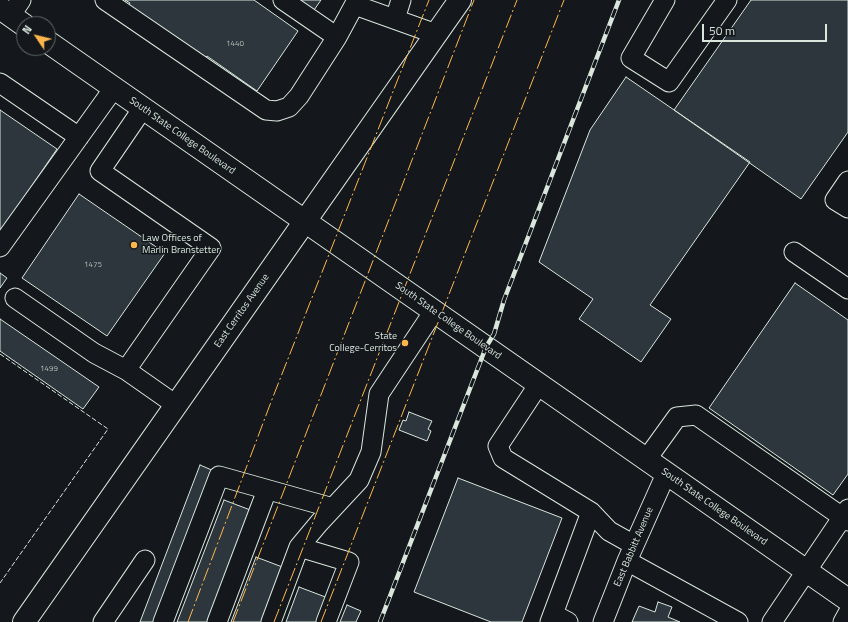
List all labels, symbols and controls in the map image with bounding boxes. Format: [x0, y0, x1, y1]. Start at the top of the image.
north arrow [16, 16, 56, 56]
scale bar [704, 16, 829, 42]
text: 50 m [709, 21, 735, 40]
text: N [18, 22, 36, 37]
house number: 1440 [226, 39, 244, 49]
street label: South State College Boulevard [127, 95, 237, 177]
place label: Law Offices of Marlin Branstetter [142, 233, 220, 256]
marker: Law Offices of Marlin Branstetter [129, 240, 139, 250]
house number: 1475 [84, 260, 102, 270]
street label: East Cerritos Avenue [212, 272, 272, 350]
street label: South State College Boulevard [393, 280, 503, 362]
place label: State College-Cerritos [329, 331, 397, 354]
marker: State College-Cerritos [400, 338, 410, 348]
house number: 1499 [40, 364, 58, 374]
street label: South State College Boulevard [659, 466, 769, 548]
street label: East Babbitt Avenue [612, 505, 656, 589]

